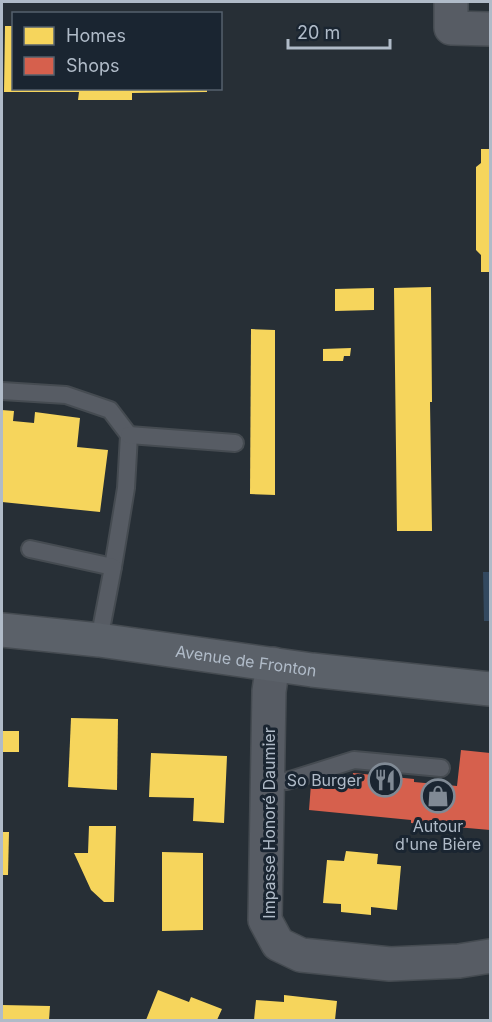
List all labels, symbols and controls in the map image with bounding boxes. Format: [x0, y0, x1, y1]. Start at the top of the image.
legend [12, 12, 222, 90]
scale bar [288, 12, 390, 50]
text: 20 m [297, 22, 340, 43]
text: Homes [66, 25, 126, 46]
text: Shops [66, 55, 120, 76]
street label: Avenue de Fronton [174, 641, 318, 681]
street label: Impasse Honoré Daumier [259, 727, 279, 919]
restaurant icon: So Burger [367, 762, 403, 798]
place label: So Burger [287, 770, 362, 790]
shop icon: Autour d'une Bière [420, 778, 456, 814]
place label: Autour d'une Bière [395, 816, 481, 854]

